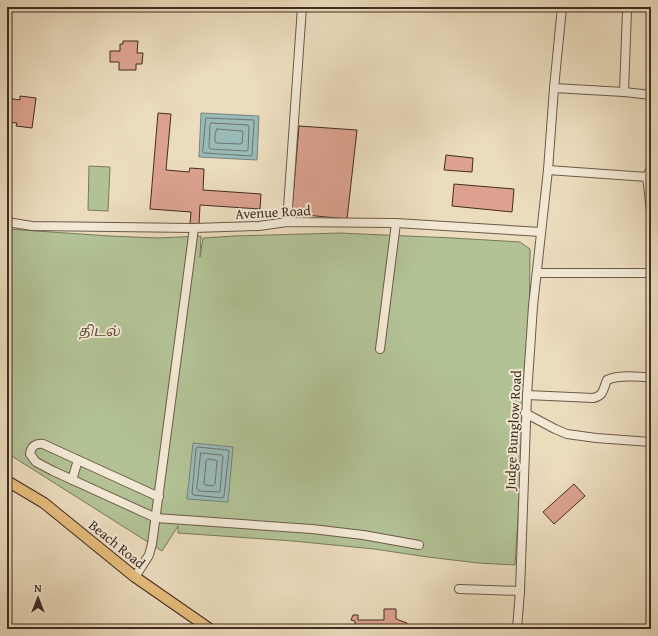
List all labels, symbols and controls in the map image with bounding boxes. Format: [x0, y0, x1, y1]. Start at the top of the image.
street label: Avenue Road [235, 200, 312, 224]
park label: திடல் [78, 321, 121, 341]
street label: Judge Bunglow Road [500, 369, 526, 492]
street label: Beach Road [85, 515, 150, 573]
north arrow [18, 578, 58, 618]
text: N [34, 580, 42, 596]

